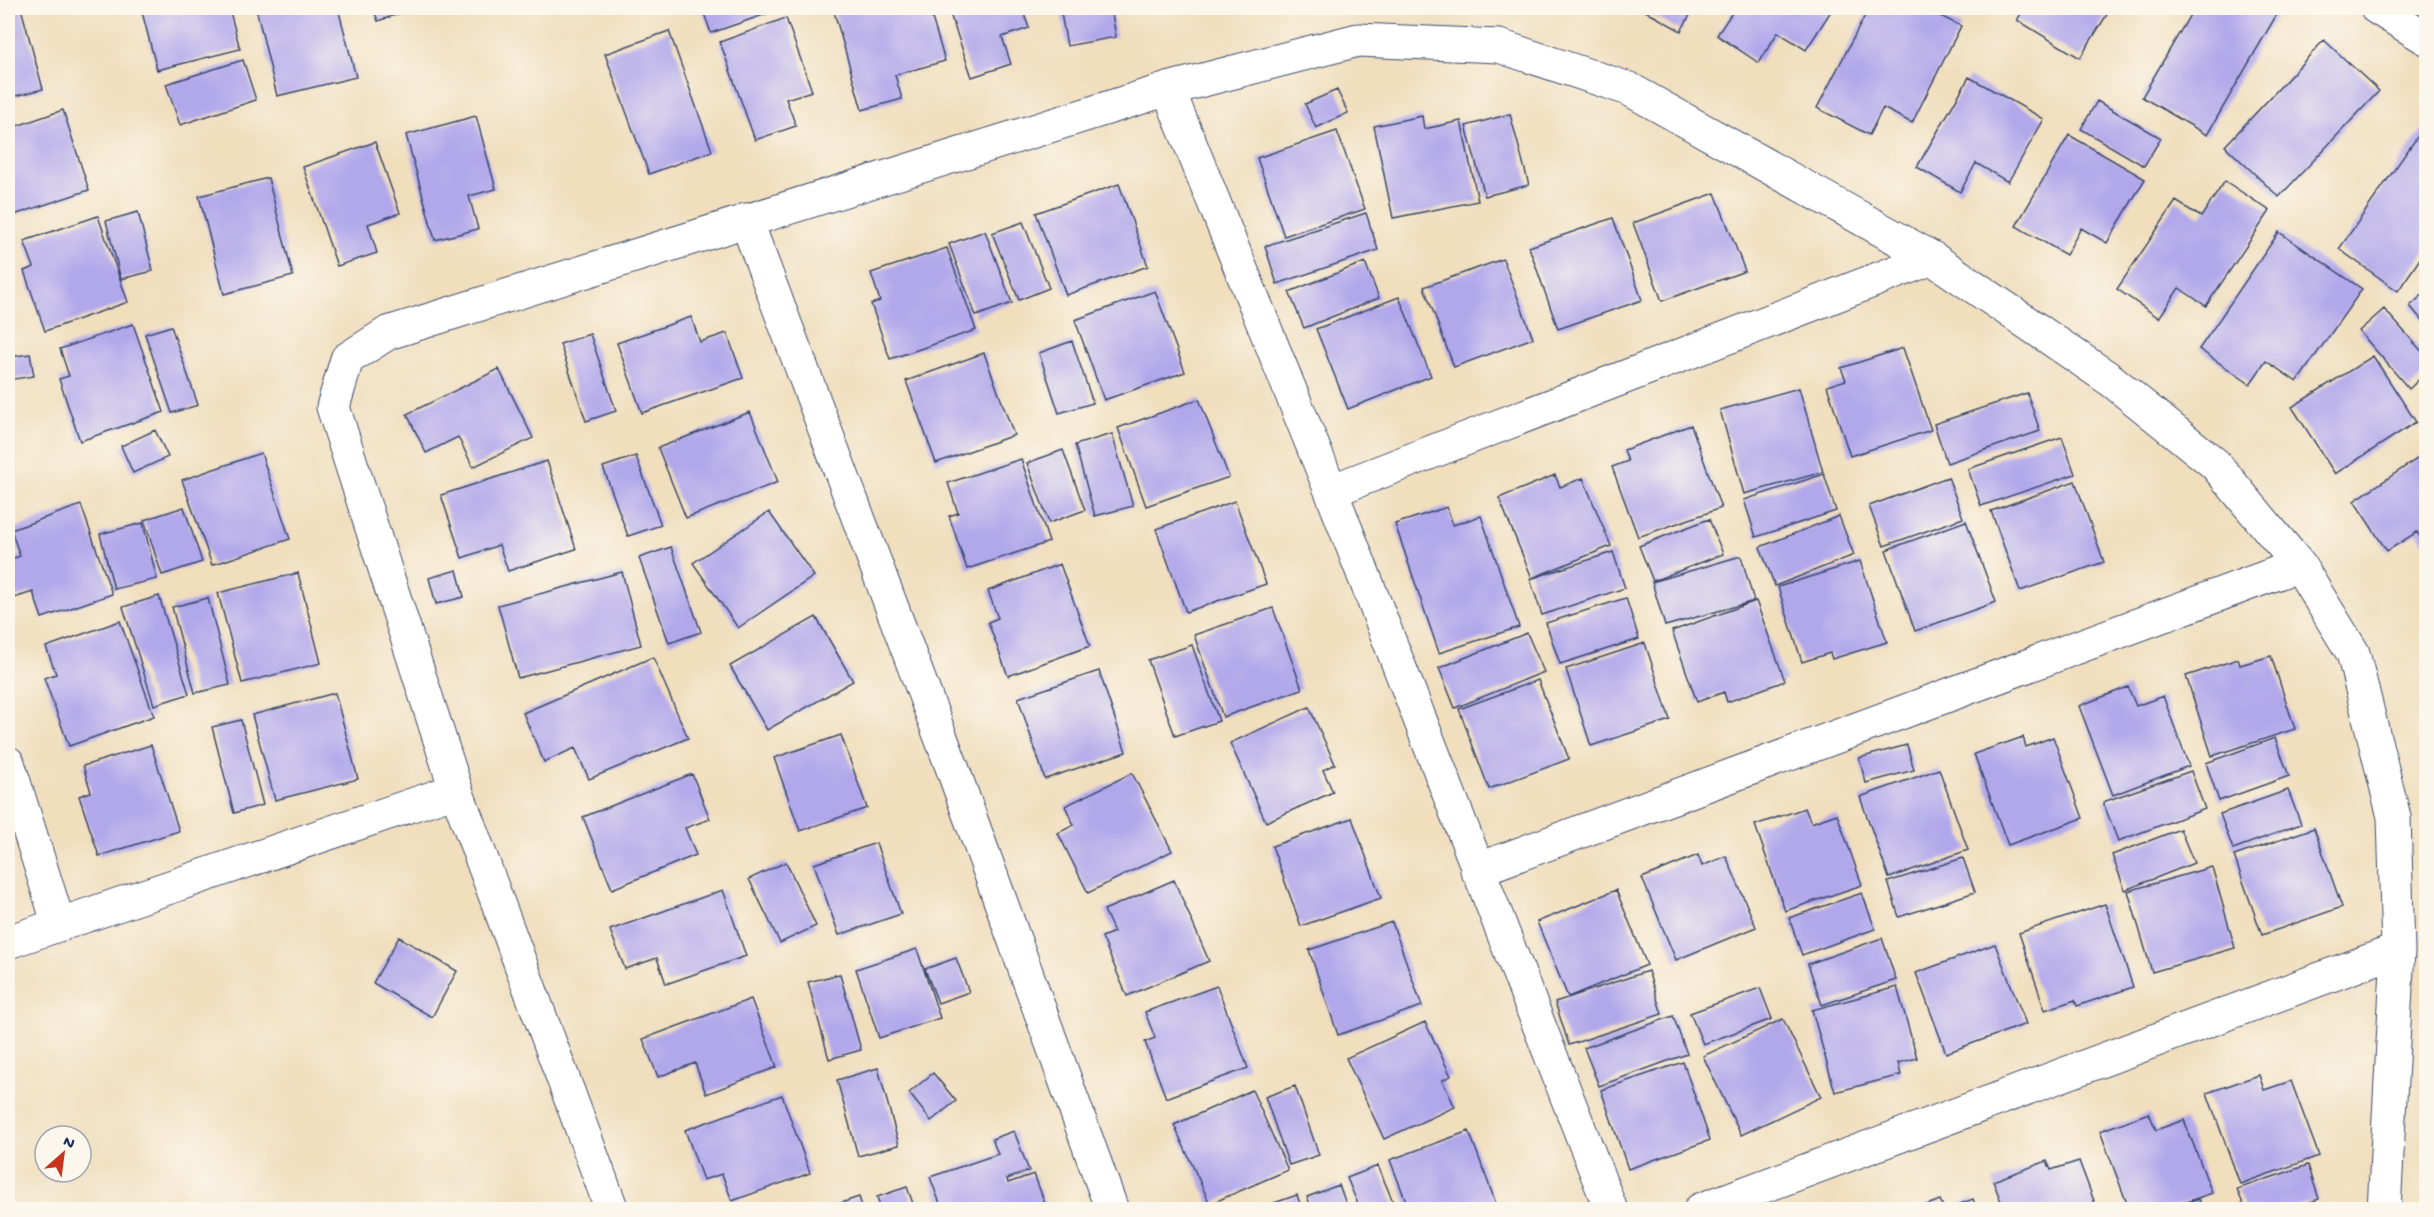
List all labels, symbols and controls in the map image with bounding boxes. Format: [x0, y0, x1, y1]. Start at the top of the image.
north arrow [33, 1124, 93, 1184]
text: N [59, 1133, 78, 1155]

